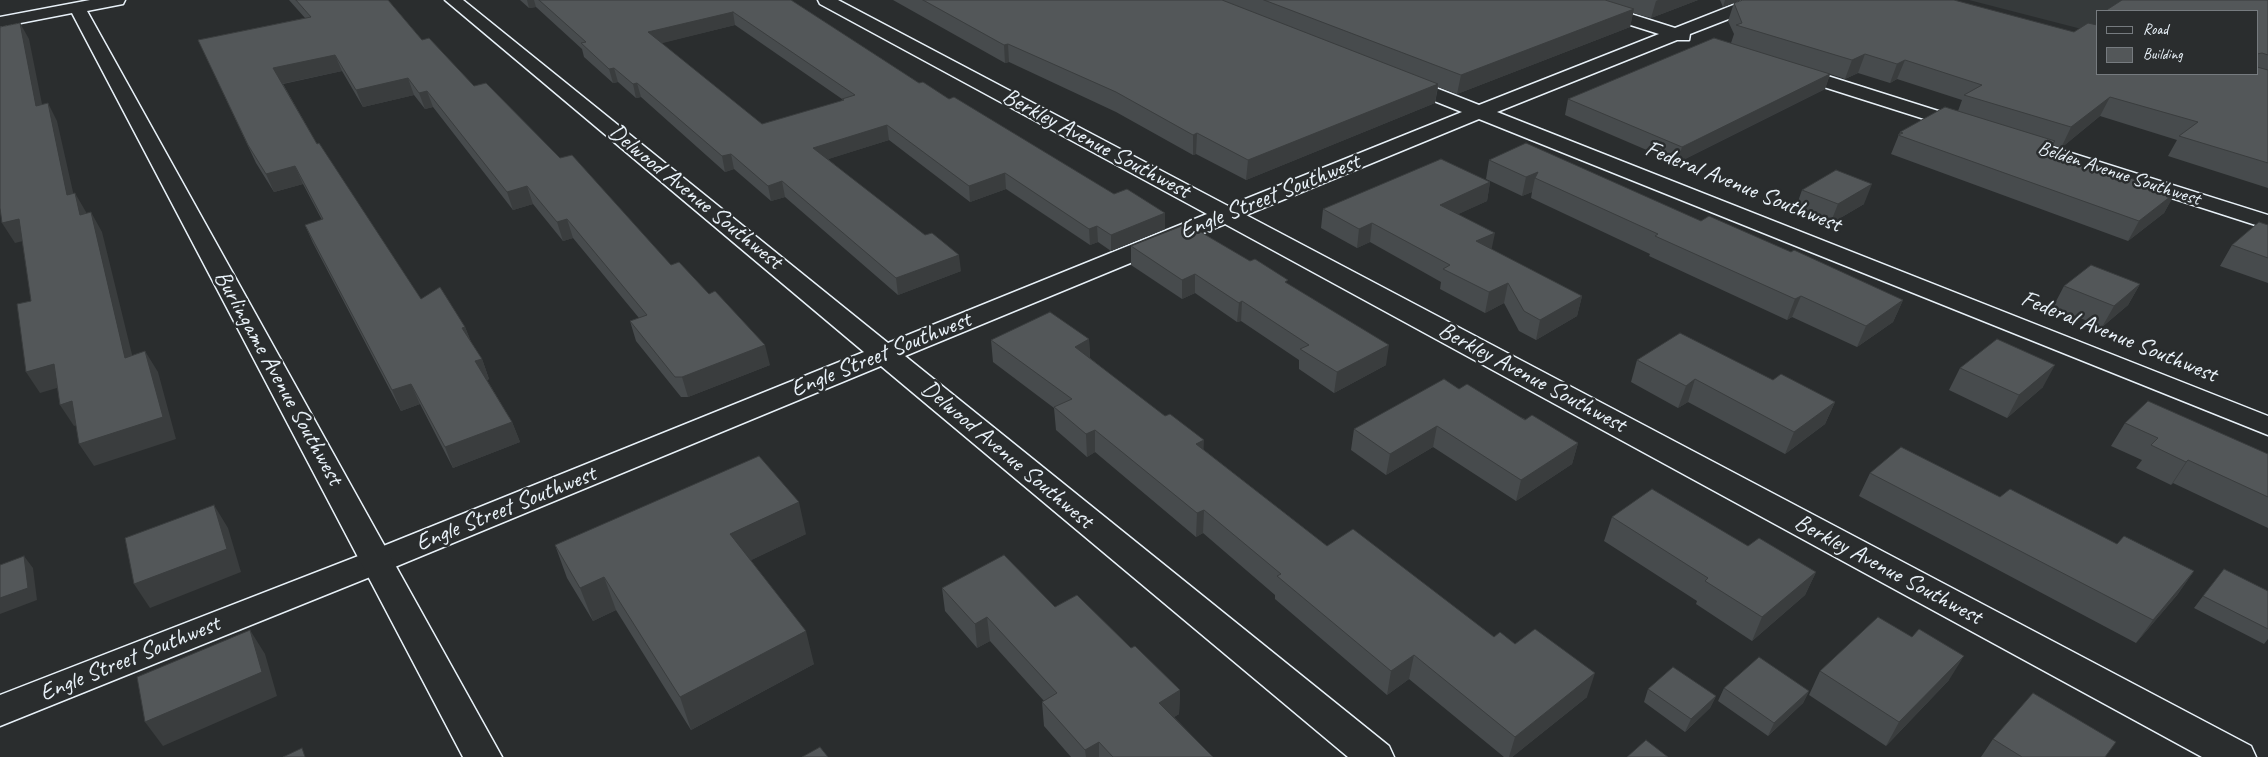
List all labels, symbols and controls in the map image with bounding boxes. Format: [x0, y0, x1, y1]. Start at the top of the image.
legend [2096, 10, 2258, 75]
text: Road [2143, 20, 2168, 39]
text: Building [2143, 45, 2182, 64]
street label: Berkley Avenue Southwest [997, 82, 1195, 206]
street label: Delwood Avenue Southwest [602, 118, 788, 276]
street label: Federal Avenue Southwest [1641, 135, 1845, 239]
street label: Belden Avenue Southwest [2035, 136, 2203, 212]
street label: Engle Street Southwest [1176, 148, 1364, 246]
street label: Burlingame Avenue Southwest [207, 266, 349, 490]
street label: Federal Avenue Southwest [2017, 285, 2221, 389]
street label: Engle Street Southwest [787, 306, 975, 404]
street label: Berkley Avenue Southwest [1433, 316, 1631, 440]
street label: Delwood Avenue Southwest [915, 375, 1099, 535]
street label: Engle Street Southwest [412, 460, 600, 558]
street label: Berkley Avenue Southwest [1789, 508, 1987, 632]
street label: Engle Street Southwest [36, 610, 224, 708]

